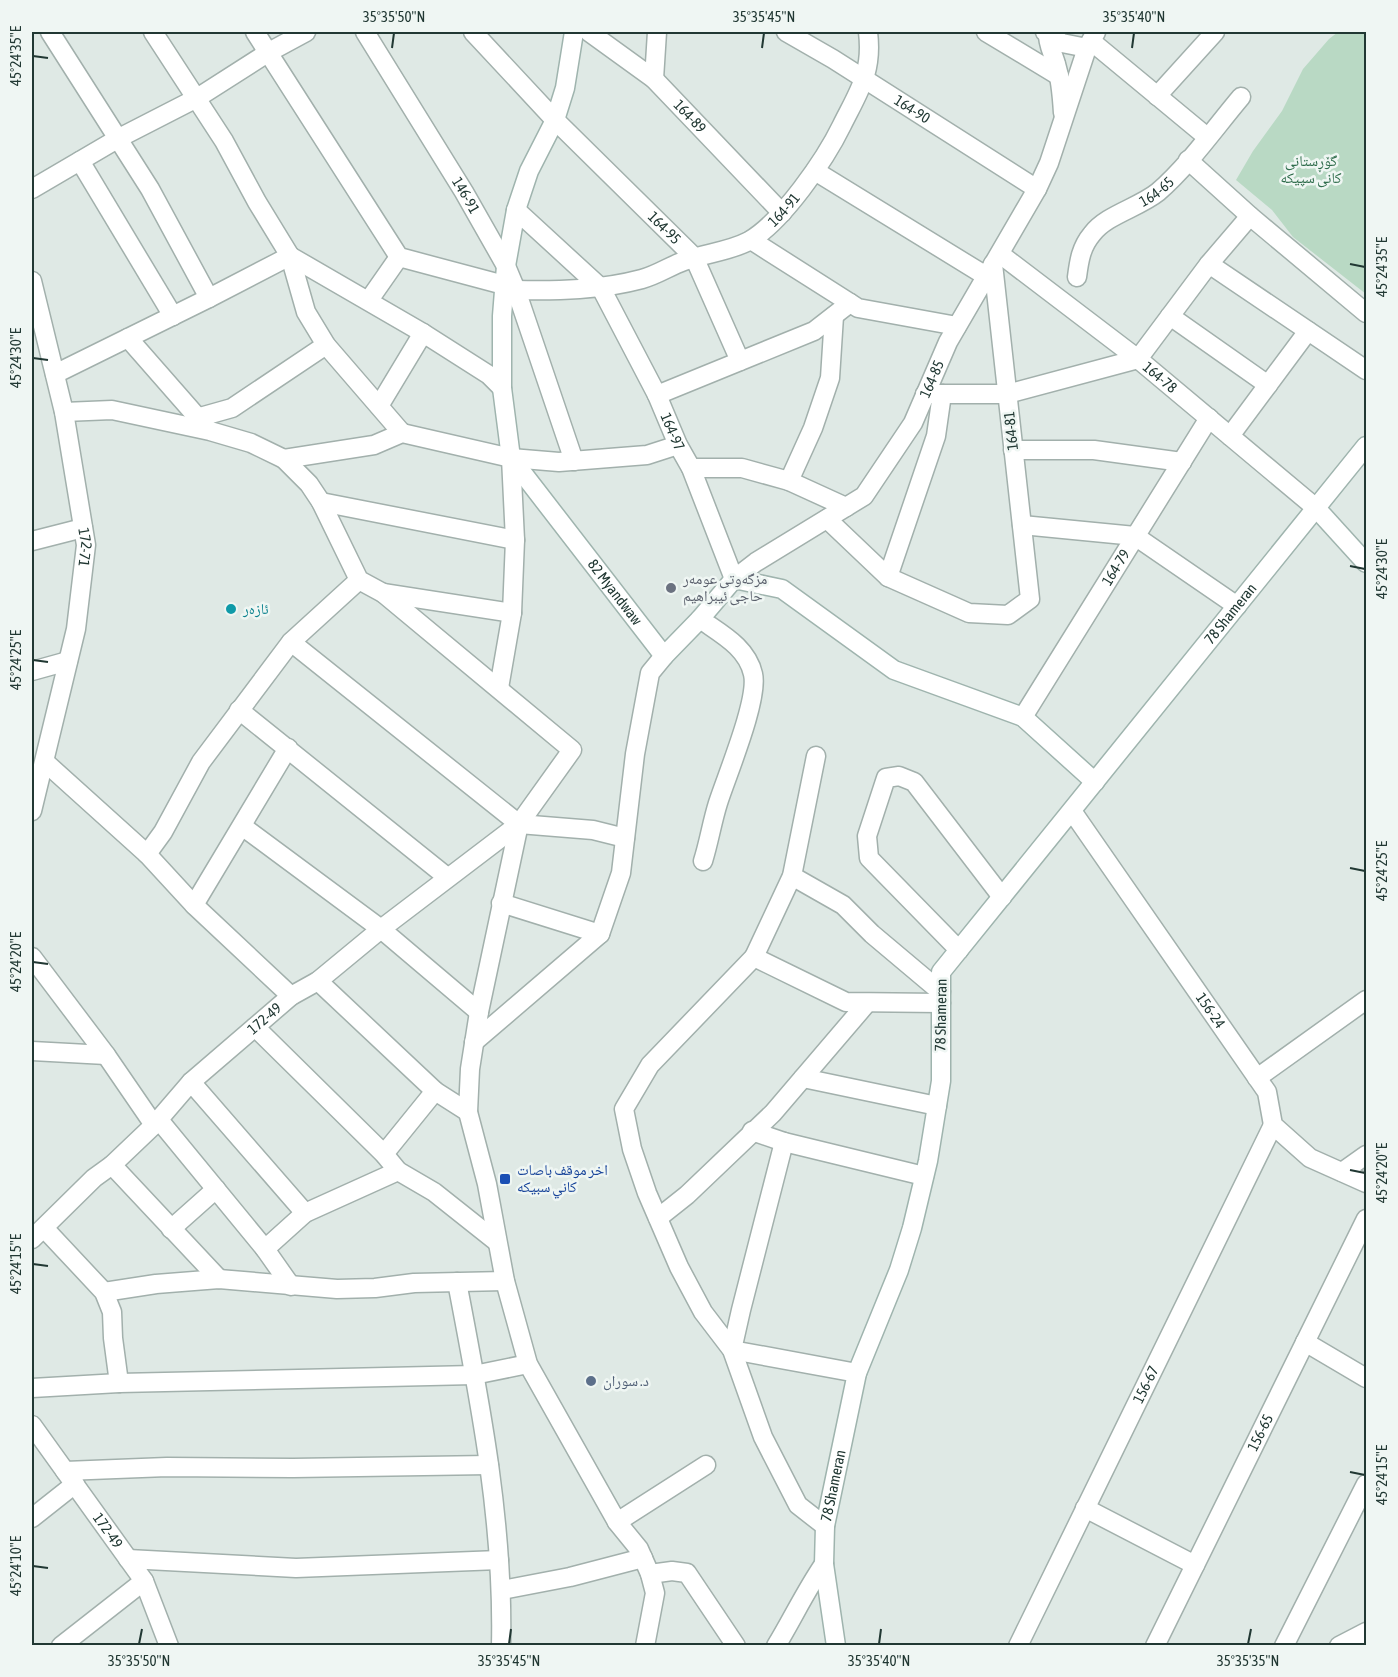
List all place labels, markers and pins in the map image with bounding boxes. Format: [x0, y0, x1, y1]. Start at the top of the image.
place label: مزگەوتی عومەر حاجی ئیبراهیم [682, 570, 768, 606]
marker: مزگەوتی عومەر حاجی ئیبراهیم [664, 581, 678, 595]
place label: ئازەر [242, 600, 269, 618]
marker: ئازەر [224, 602, 238, 616]
place label: اخر موقف باصات كاني سبيكه [517, 1161, 608, 1199]
marker: اخر موقف باصات كاني سبيكه [498, 1172, 512, 1186]
place label: د. سوران [603, 1372, 649, 1391]
marker: د. سوران [584, 1374, 598, 1388]

